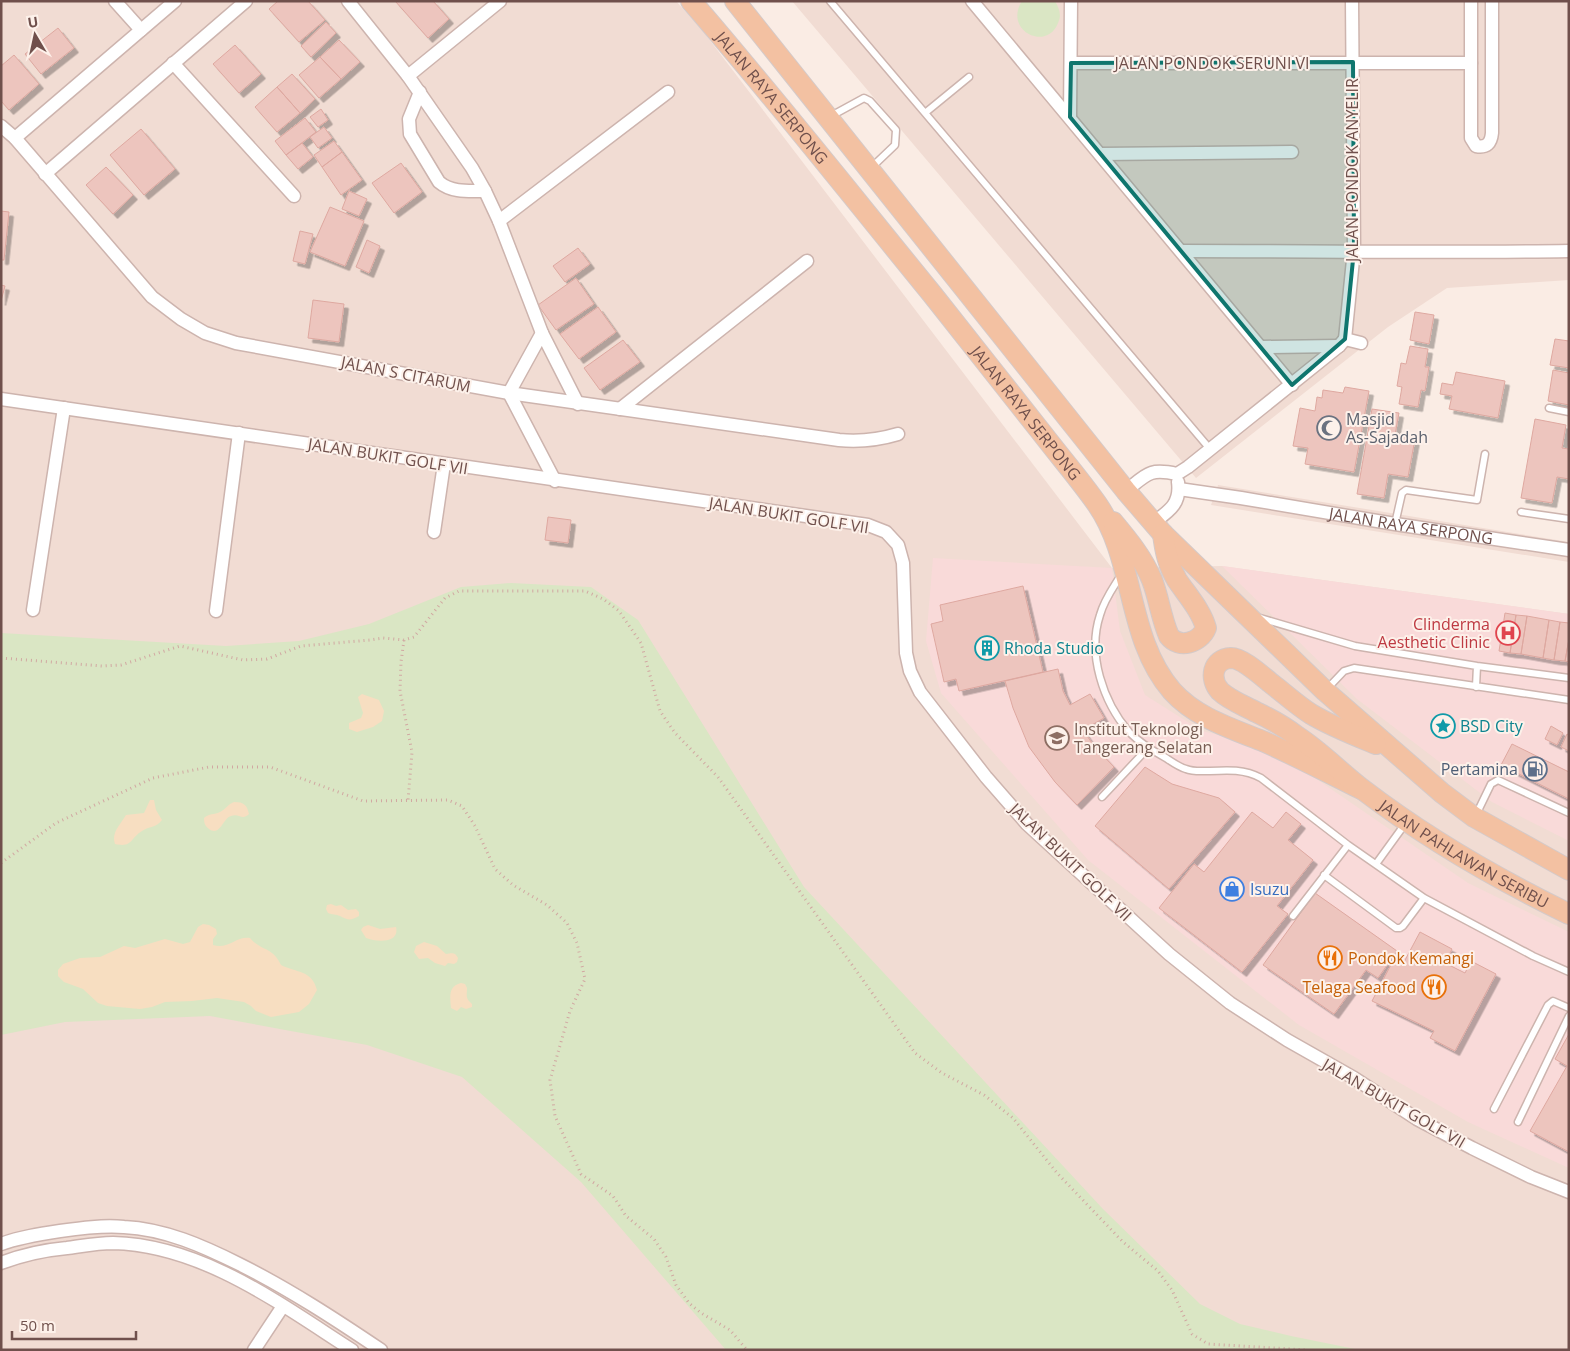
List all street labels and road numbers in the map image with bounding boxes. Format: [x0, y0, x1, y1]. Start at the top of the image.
street label: JALAN RAYA SERPONG [709, 25, 833, 168]
street label: JALAN PONDOK SERUNI VI [1112, 52, 1310, 74]
street label: JALAN PONDOK ANYELIR [1341, 78, 1363, 264]
street label: JALAN RAYA SERPONG [965, 340, 1086, 485]
street label: JALAN S CITARUM [337, 350, 473, 397]
street label: JALAN BUKIT GOLF VII [304, 432, 470, 480]
street label: JALAN BUKIT GOLF VII [705, 491, 871, 539]
street label: JALAN RAYA SERPONG [1325, 502, 1495, 550]
street label: JALAN PAHLAWAN SERIBU [1373, 793, 1553, 913]
street label: JALAN BUKIT GOLF VII [1004, 797, 1137, 926]
street label: JALAN BUKIT GOLF VII [1317, 1052, 1469, 1153]

